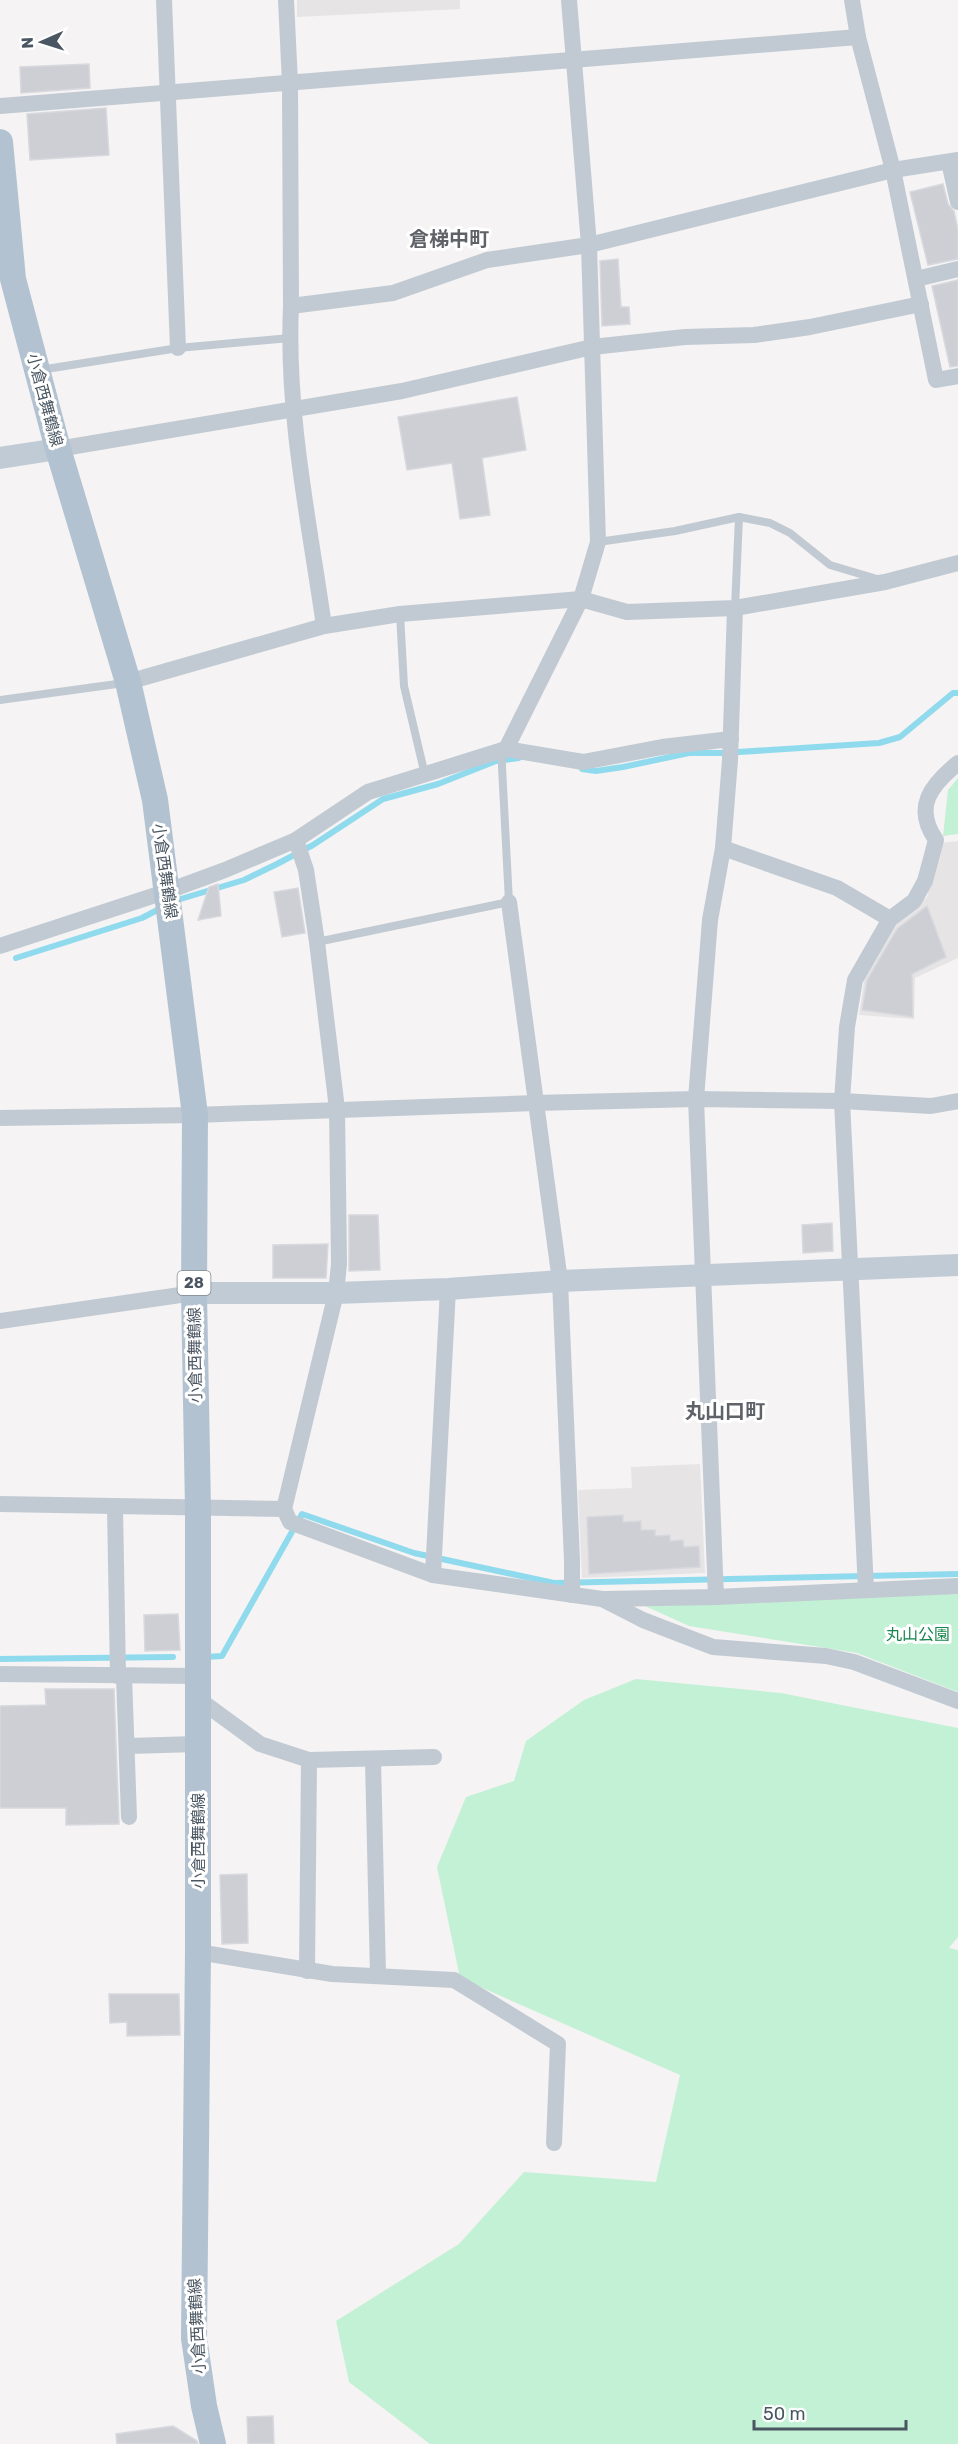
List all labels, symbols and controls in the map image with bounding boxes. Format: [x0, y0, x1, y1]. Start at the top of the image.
north arrow [12, 12, 72, 72]
text: N [18, 37, 37, 49]
district label: 倉梯中町 [409, 227, 489, 251]
street label: 小倉西舞鶴線 [23, 351, 67, 449]
street label: 小倉西舞鶴線 [149, 822, 181, 920]
road number: 28 [178, 1271, 210, 1295]
street label: 小倉西舞鶴線 [185, 1307, 205, 1403]
district label: 丸山口町 [685, 1399, 765, 1423]
park label: 丸山公園 [886, 1625, 950, 1644]
street label: 小倉西舞鶴線 [189, 1793, 208, 1889]
street label: 小倉西舞鶴線 [185, 2278, 209, 2374]
scale bar [754, 2393, 906, 2431]
text: 50 m [763, 2403, 806, 2425]

